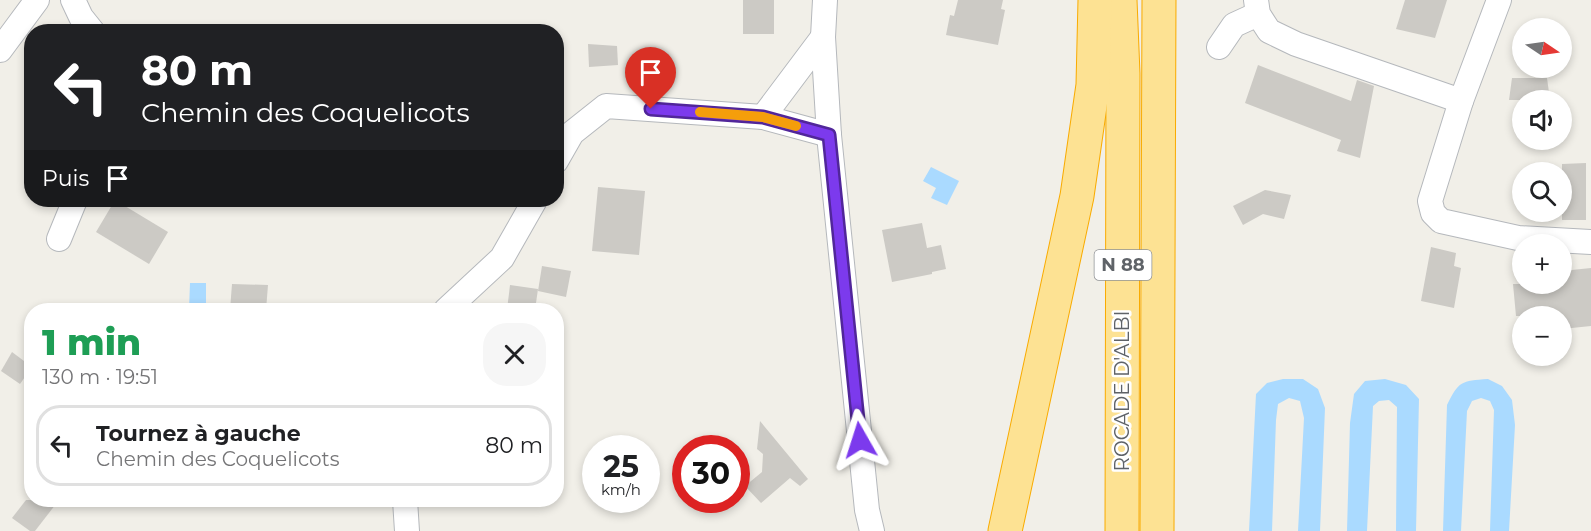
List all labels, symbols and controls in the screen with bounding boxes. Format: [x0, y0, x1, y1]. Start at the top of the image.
north arrow [1512, 18, 1572, 78]
map controls [1512, 18, 1572, 366]
text: 80 m [141, 44, 253, 96]
pin [625, 47, 676, 109]
icon: left [42, 48, 120, 126]
icon: arrive [634, 56, 667, 89]
button: sound [1512, 90, 1572, 150]
text: Chemin des Coquelicots [141, 96, 470, 129]
icon: arrive [101, 162, 134, 195]
button: search [1512, 162, 1572, 222]
text: Puis [42, 165, 89, 192]
button: + [1512, 234, 1572, 294]
road number: N 88 [1094, 250, 1152, 280]
button: − [1512, 306, 1572, 366]
street label: ROCADE D'ALBI [1110, 310, 1134, 472]
text: 1 min [42, 320, 141, 364]
button: close [483, 323, 546, 386]
text: 130 m · 19:51 [42, 365, 158, 389]
position arrow [828, 408, 892, 472]
text: Tournez à gauche [96, 420, 301, 447]
icon: left [45, 429, 78, 462]
text: 80 m [485, 432, 543, 459]
speed limit sign: 30 [672, 435, 750, 513]
text: Chemin des Coquelicots [96, 447, 339, 471]
text: 25 [603, 448, 639, 485]
text: km/h [601, 480, 641, 499]

